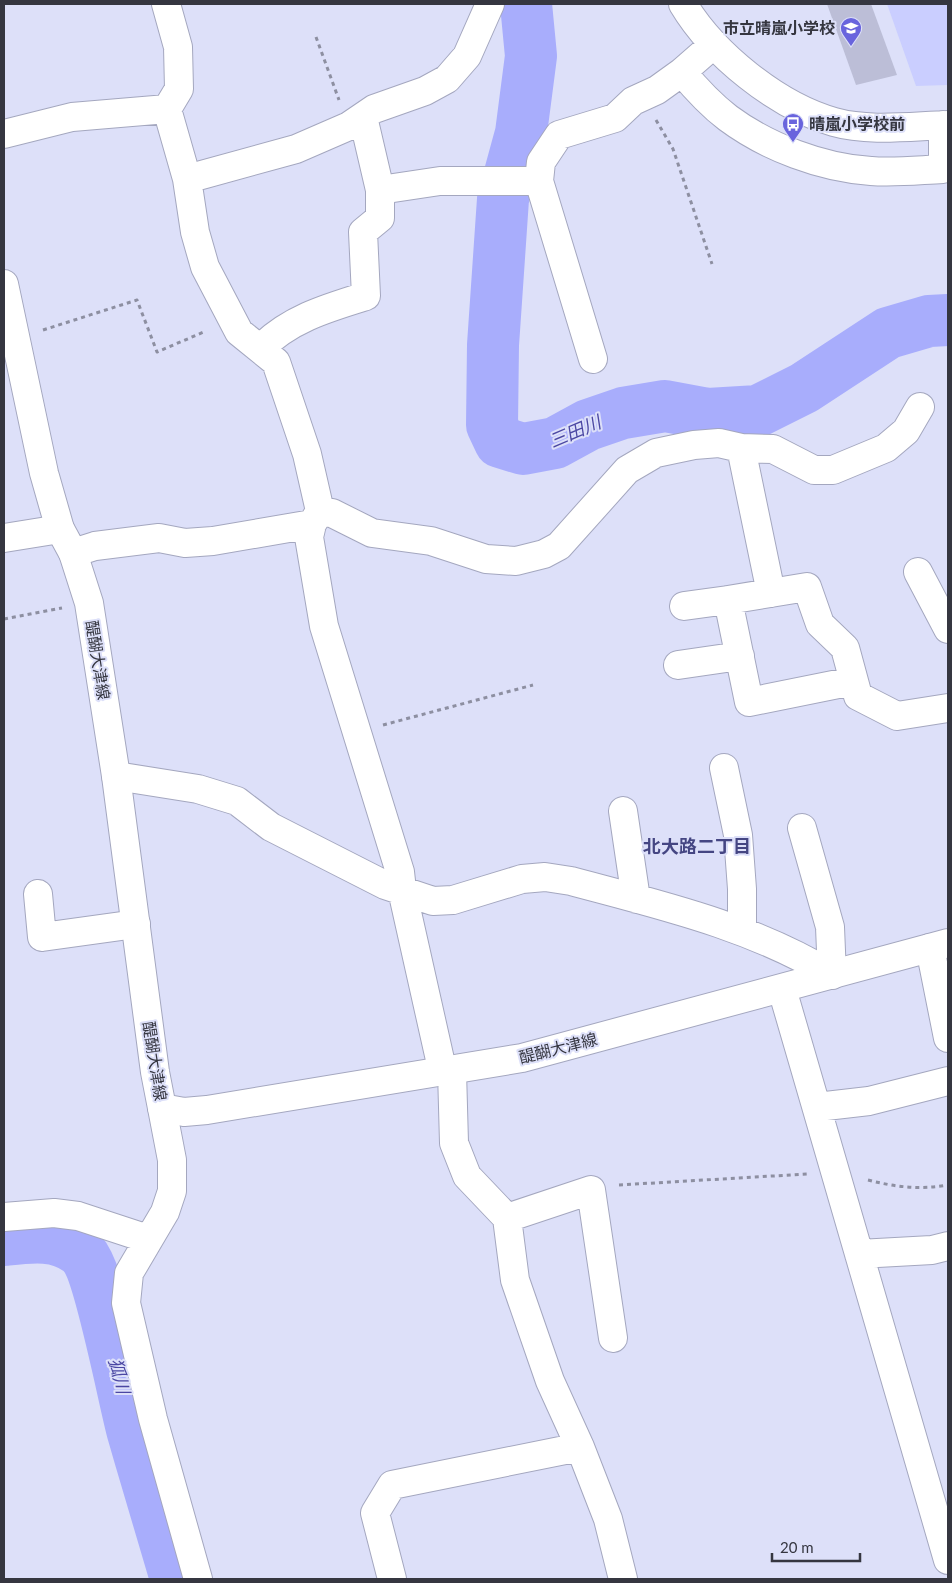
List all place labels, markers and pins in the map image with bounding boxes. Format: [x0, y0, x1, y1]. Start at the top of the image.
school or university icon: 市立晴嵐小学校 [839, 16, 863, 47]
place label: 市立晴嵐小学校 [723, 18, 835, 37]
bus stop icon: 晴嵐小学校前 [781, 112, 805, 143]
place label: 晴嵐小学校前 [809, 114, 905, 133]

